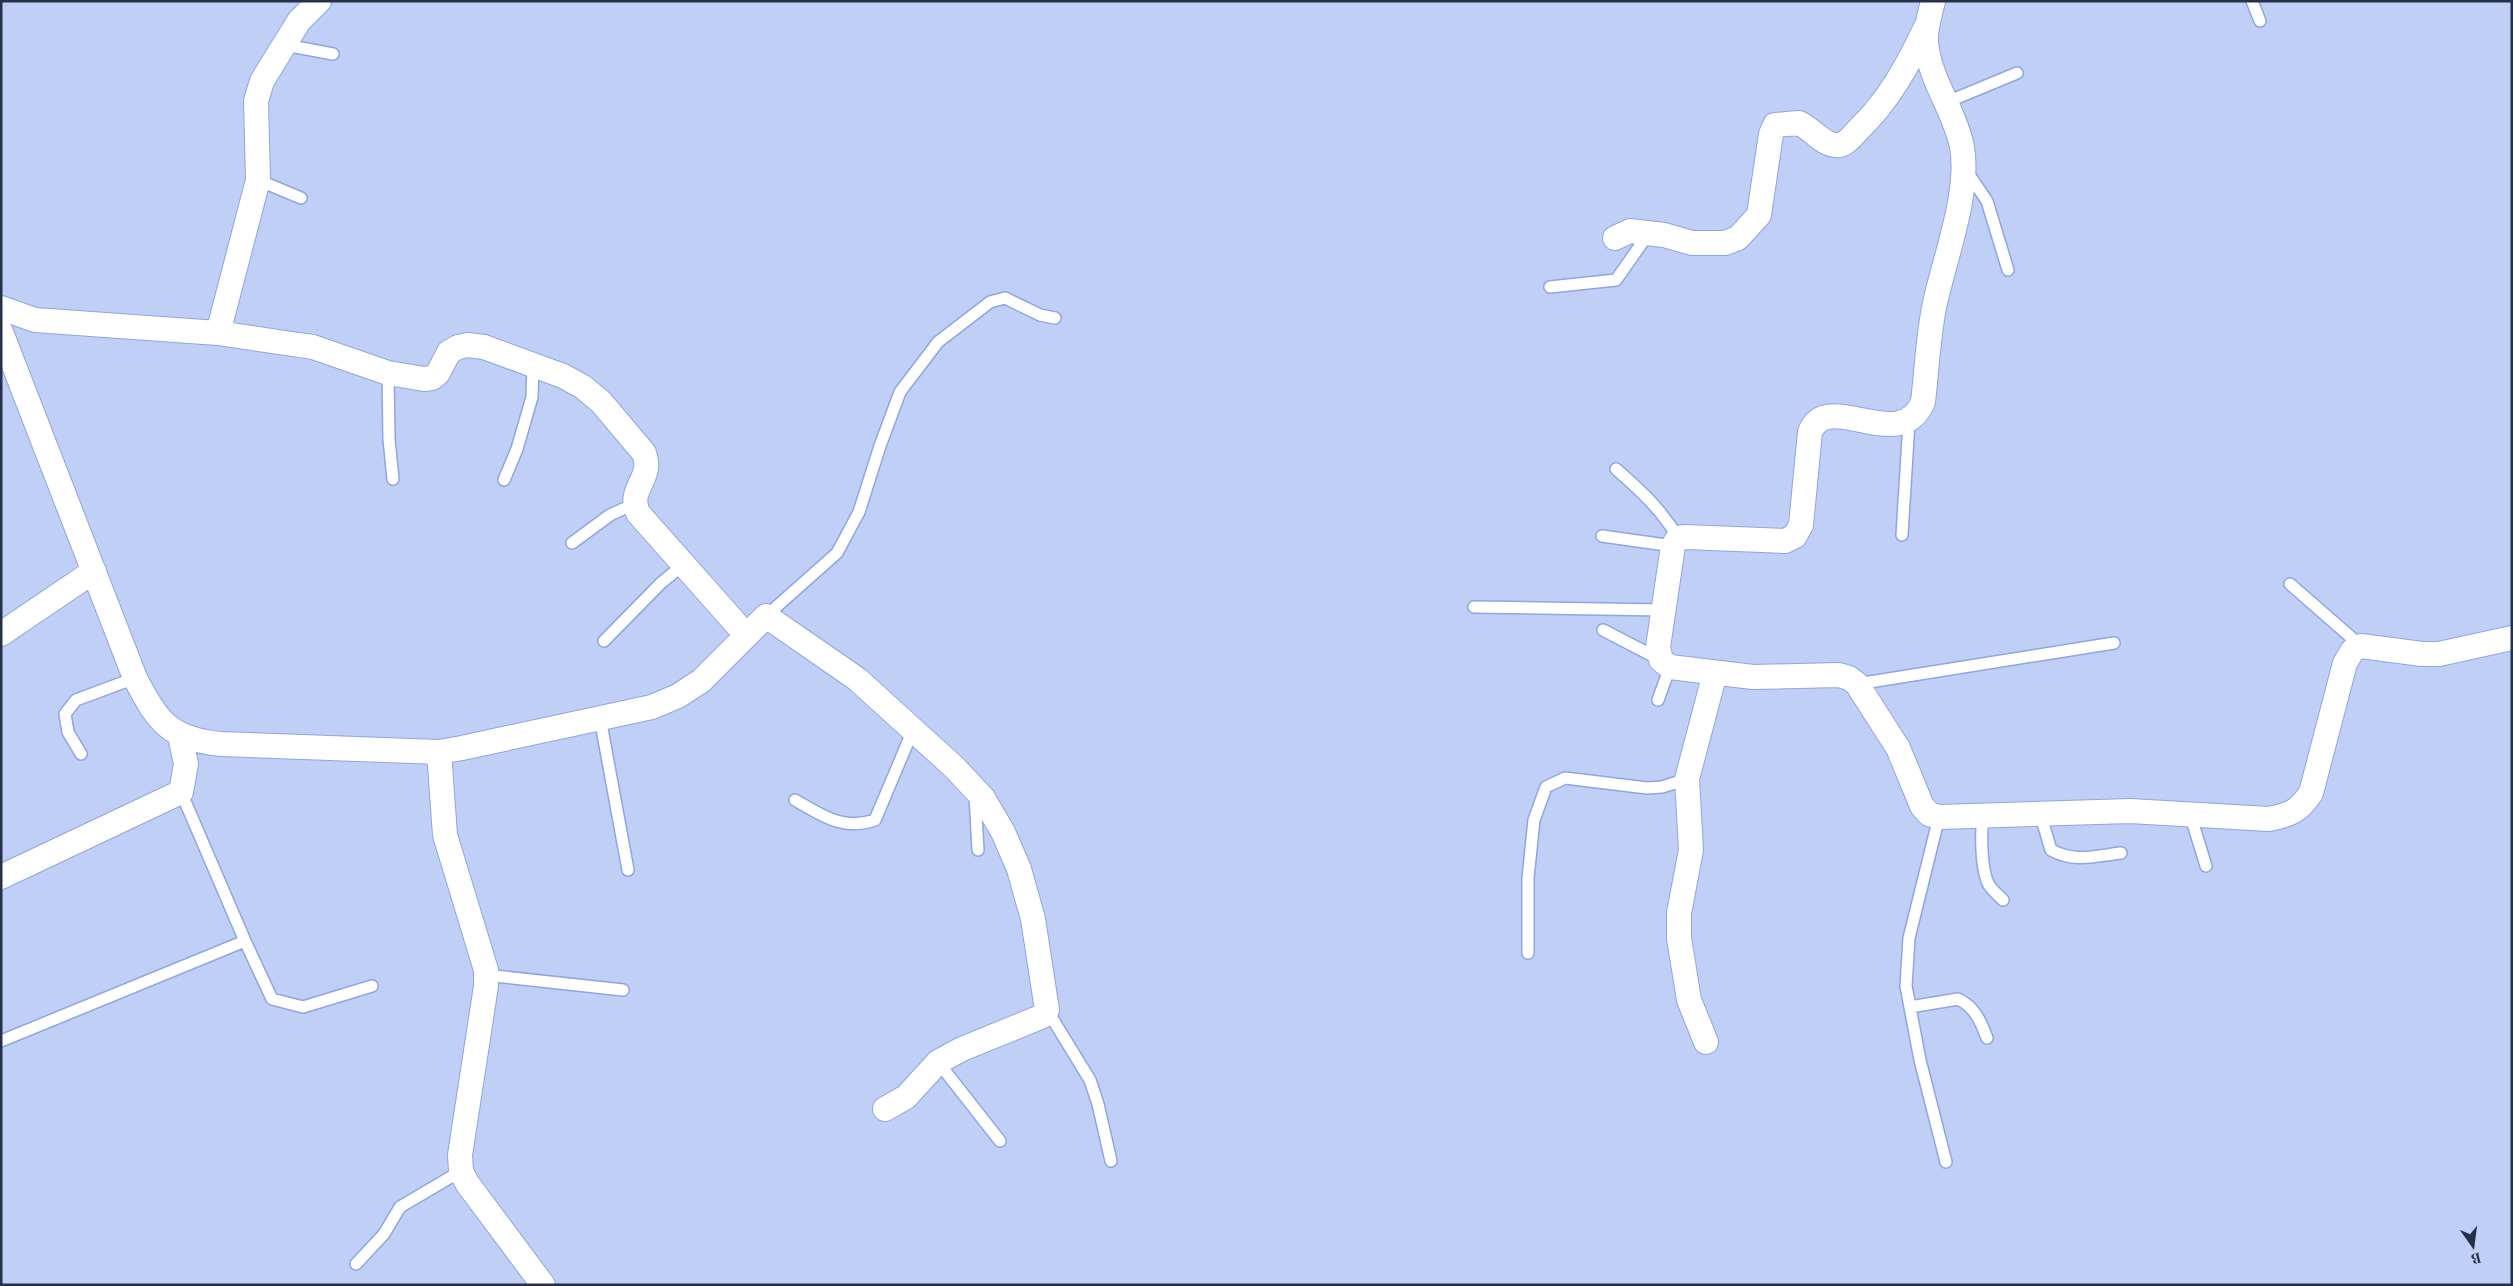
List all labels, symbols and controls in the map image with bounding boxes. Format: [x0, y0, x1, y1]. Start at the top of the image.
north arrow [2448, 1221, 2498, 1271]
text: B [2469, 1249, 2483, 1269]

